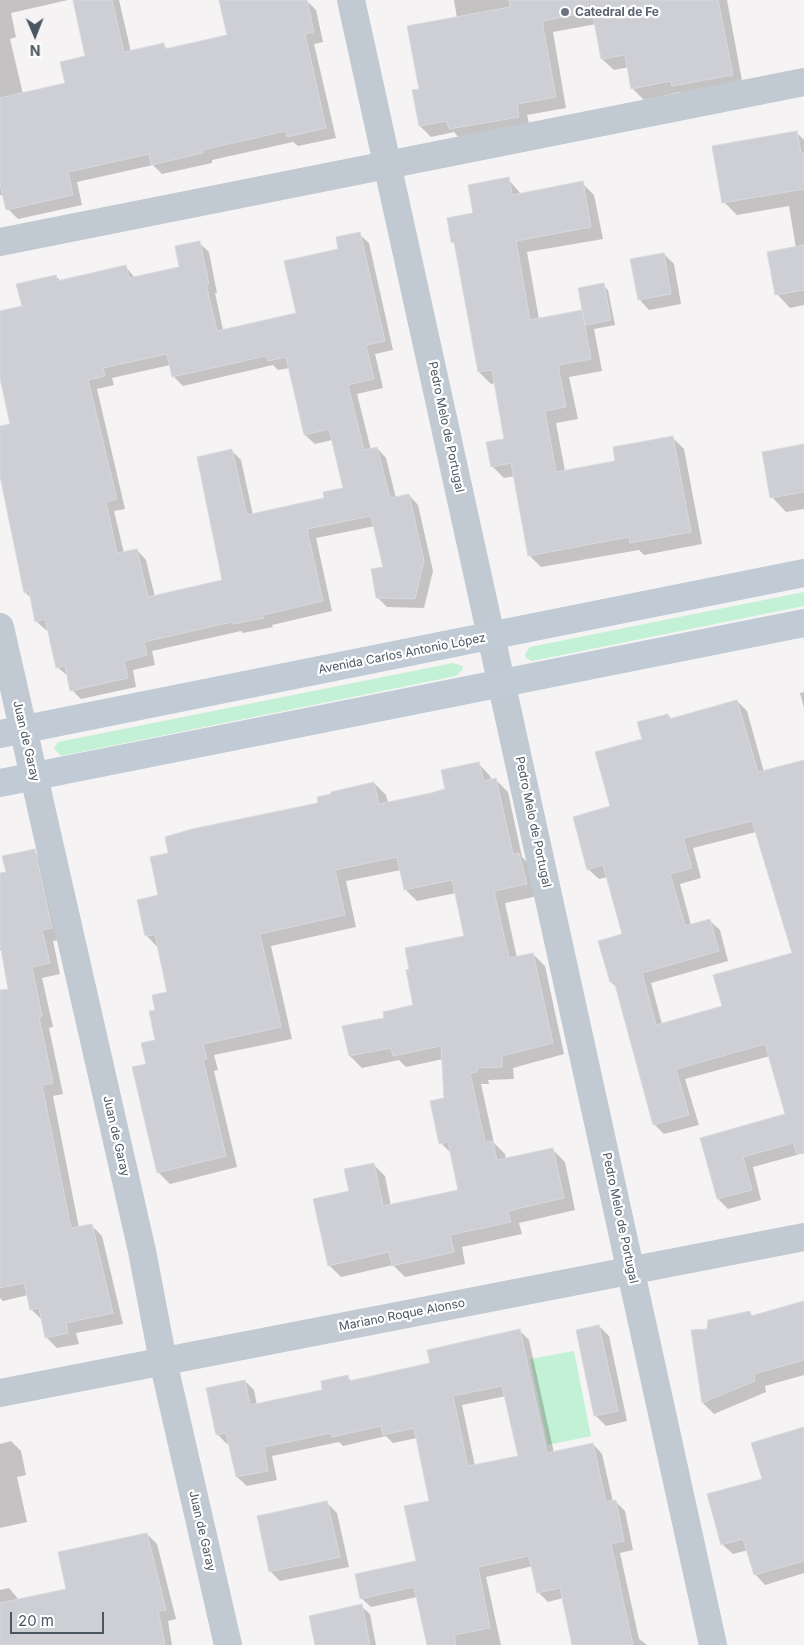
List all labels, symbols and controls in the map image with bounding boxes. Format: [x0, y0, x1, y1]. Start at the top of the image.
place label: Catedral de Fe [575, 5, 659, 19]
marker: Catedral de Fe [559, 6, 571, 18]
north arrow [10, 10, 60, 60]
text: N [30, 42, 41, 59]
street label: Pedro Melo de Portugal [425, 360, 467, 494]
street label: Avenida Carlos Antonio López [317, 631, 487, 677]
street label: Juan de Garay [10, 699, 42, 783]
street label: Pedro Melo de Portugal [512, 755, 554, 889]
street label: Juan de Garay [100, 1094, 132, 1178]
street label: Pedro Melo de Portugal [599, 1151, 641, 1285]
street label: Mariano Roque Alonso [338, 1296, 466, 1334]
street label: Juan de Garay [186, 1489, 218, 1573]
scale bar [12, 1602, 106, 1634]
text: 20 m [18, 1611, 54, 1630]

